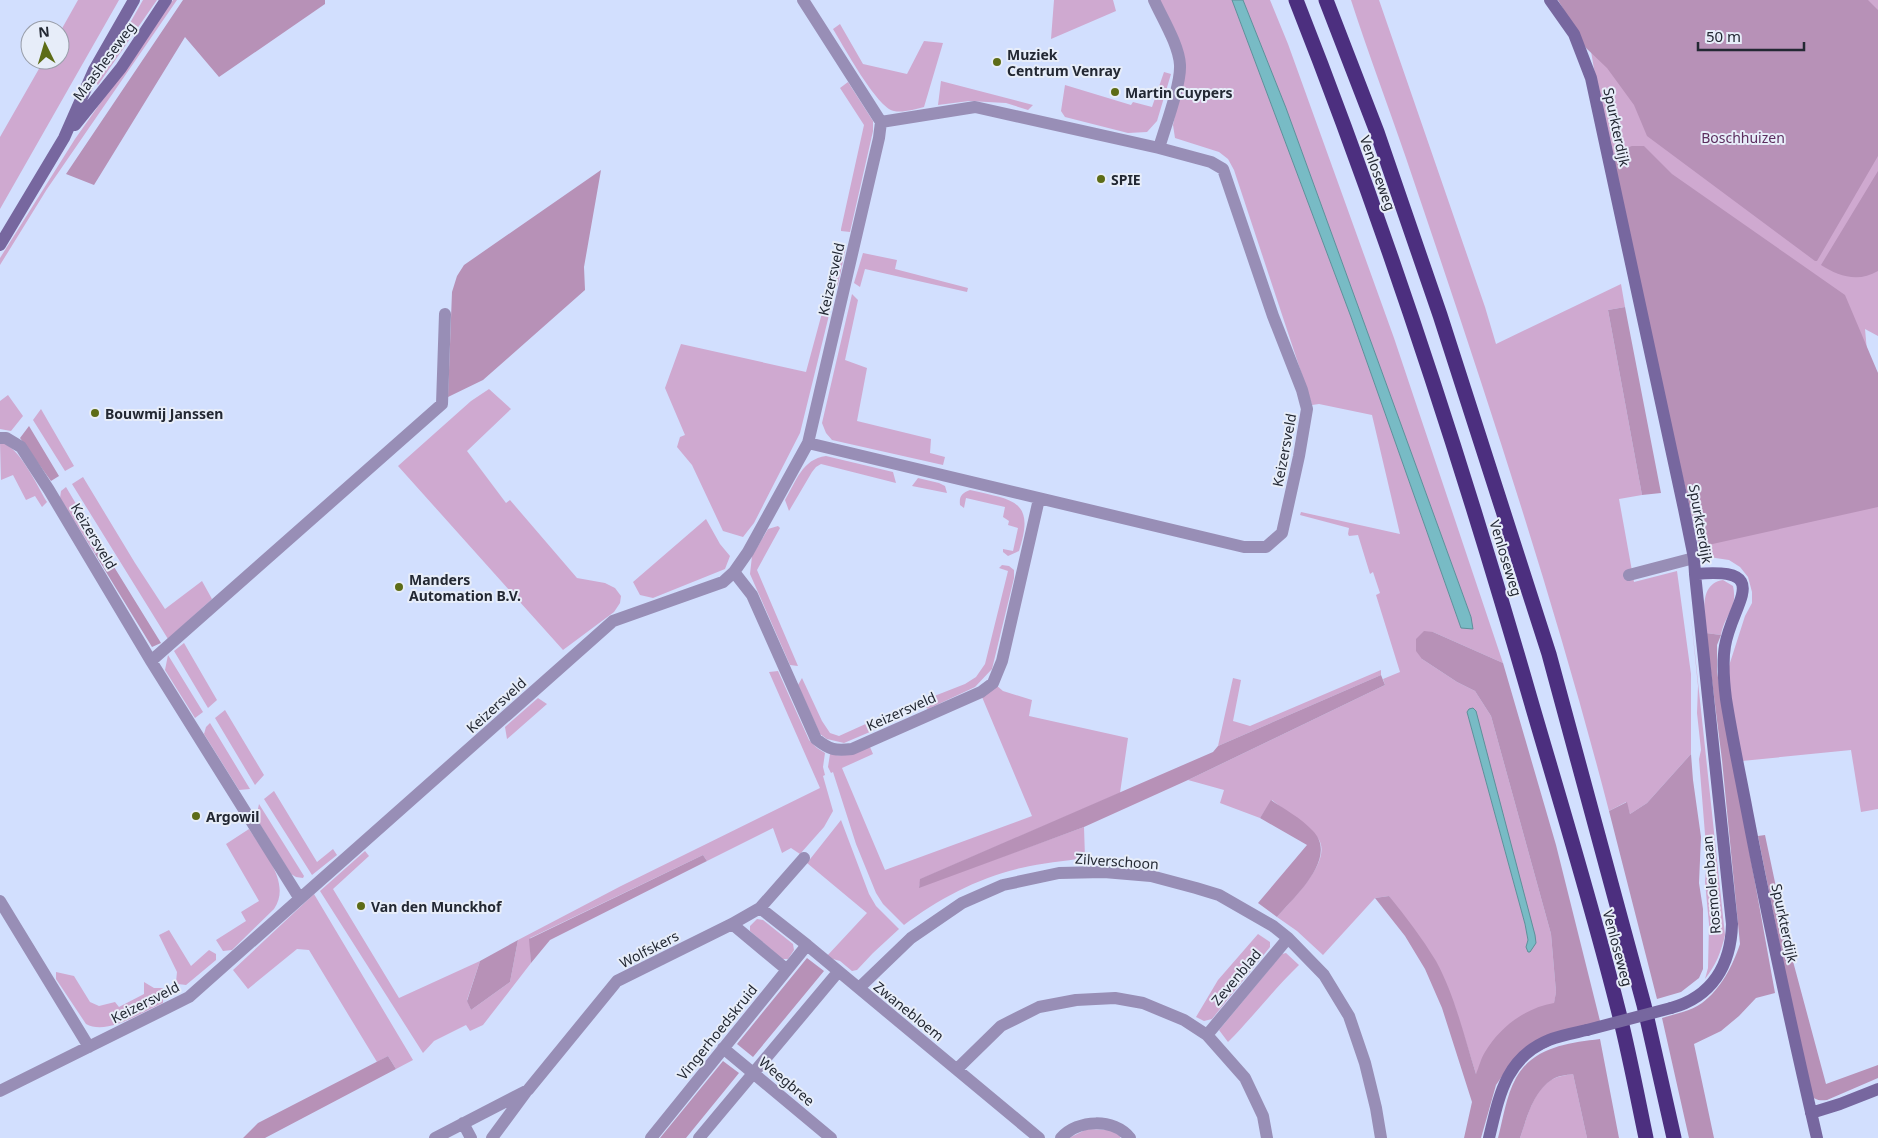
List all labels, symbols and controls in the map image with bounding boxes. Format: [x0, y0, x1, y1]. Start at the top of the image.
street label: Maasheseweg [68, 18, 140, 104]
north arrow [20, 20, 70, 70]
scale bar [1698, 20, 1804, 52]
text: N [37, 22, 50, 42]
text: 50 m [1706, 26, 1741, 46]
place label: Muziek Centrum Venray [1007, 45, 1121, 80]
marker: Muziek Centrum Venray [991, 56, 1003, 68]
place label: Martin Cuypers [1125, 83, 1232, 102]
marker: Martin Cuypers [1109, 86, 1121, 98]
street label: Spurkterdijk [1599, 86, 1635, 169]
park label: Boschhuizen [1701, 128, 1785, 147]
street label: Venloseweg [1356, 133, 1400, 213]
place label: SPIE [1111, 170, 1141, 189]
marker: SPIE [1095, 173, 1107, 185]
street label: Keizersveld [813, 241, 849, 317]
place label: Bouwmij Janssen [105, 404, 223, 423]
marker: Bouwmij Janssen [89, 407, 101, 419]
street label: Keizersveld [1268, 412, 1300, 488]
street label: Spurkterdijk [1685, 483, 1717, 566]
street label: Keizersveld [67, 499, 121, 573]
street label: Venloseweg [1485, 518, 1527, 598]
place label: Manders Automation B.V. [409, 570, 521, 605]
marker: Manders Automation B.V. [393, 581, 405, 593]
street label: Keizersveld [462, 673, 530, 737]
street label: Keizersveld [863, 687, 939, 735]
place label: Argowil [206, 807, 259, 826]
marker: Argowil [190, 810, 202, 822]
street label: Rosmolenbaan [1697, 835, 1725, 935]
street label: Zilverschoon [1075, 849, 1159, 873]
street label: Spurkterdijk [1767, 882, 1803, 965]
place label: Van den Munckhof [371, 897, 503, 916]
marker: Van den Munckhof [355, 900, 367, 912]
street label: Venloseweg [1599, 908, 1637, 988]
street label: Wolfskers [616, 926, 682, 972]
street label: Zevenblad [1207, 945, 1265, 1009]
street label: Keizersveld [108, 977, 182, 1027]
street label: Zwanebloem [870, 977, 948, 1045]
street label: Vingerhoedskruid [673, 980, 761, 1084]
street label: Weegbree [755, 1052, 819, 1110]

